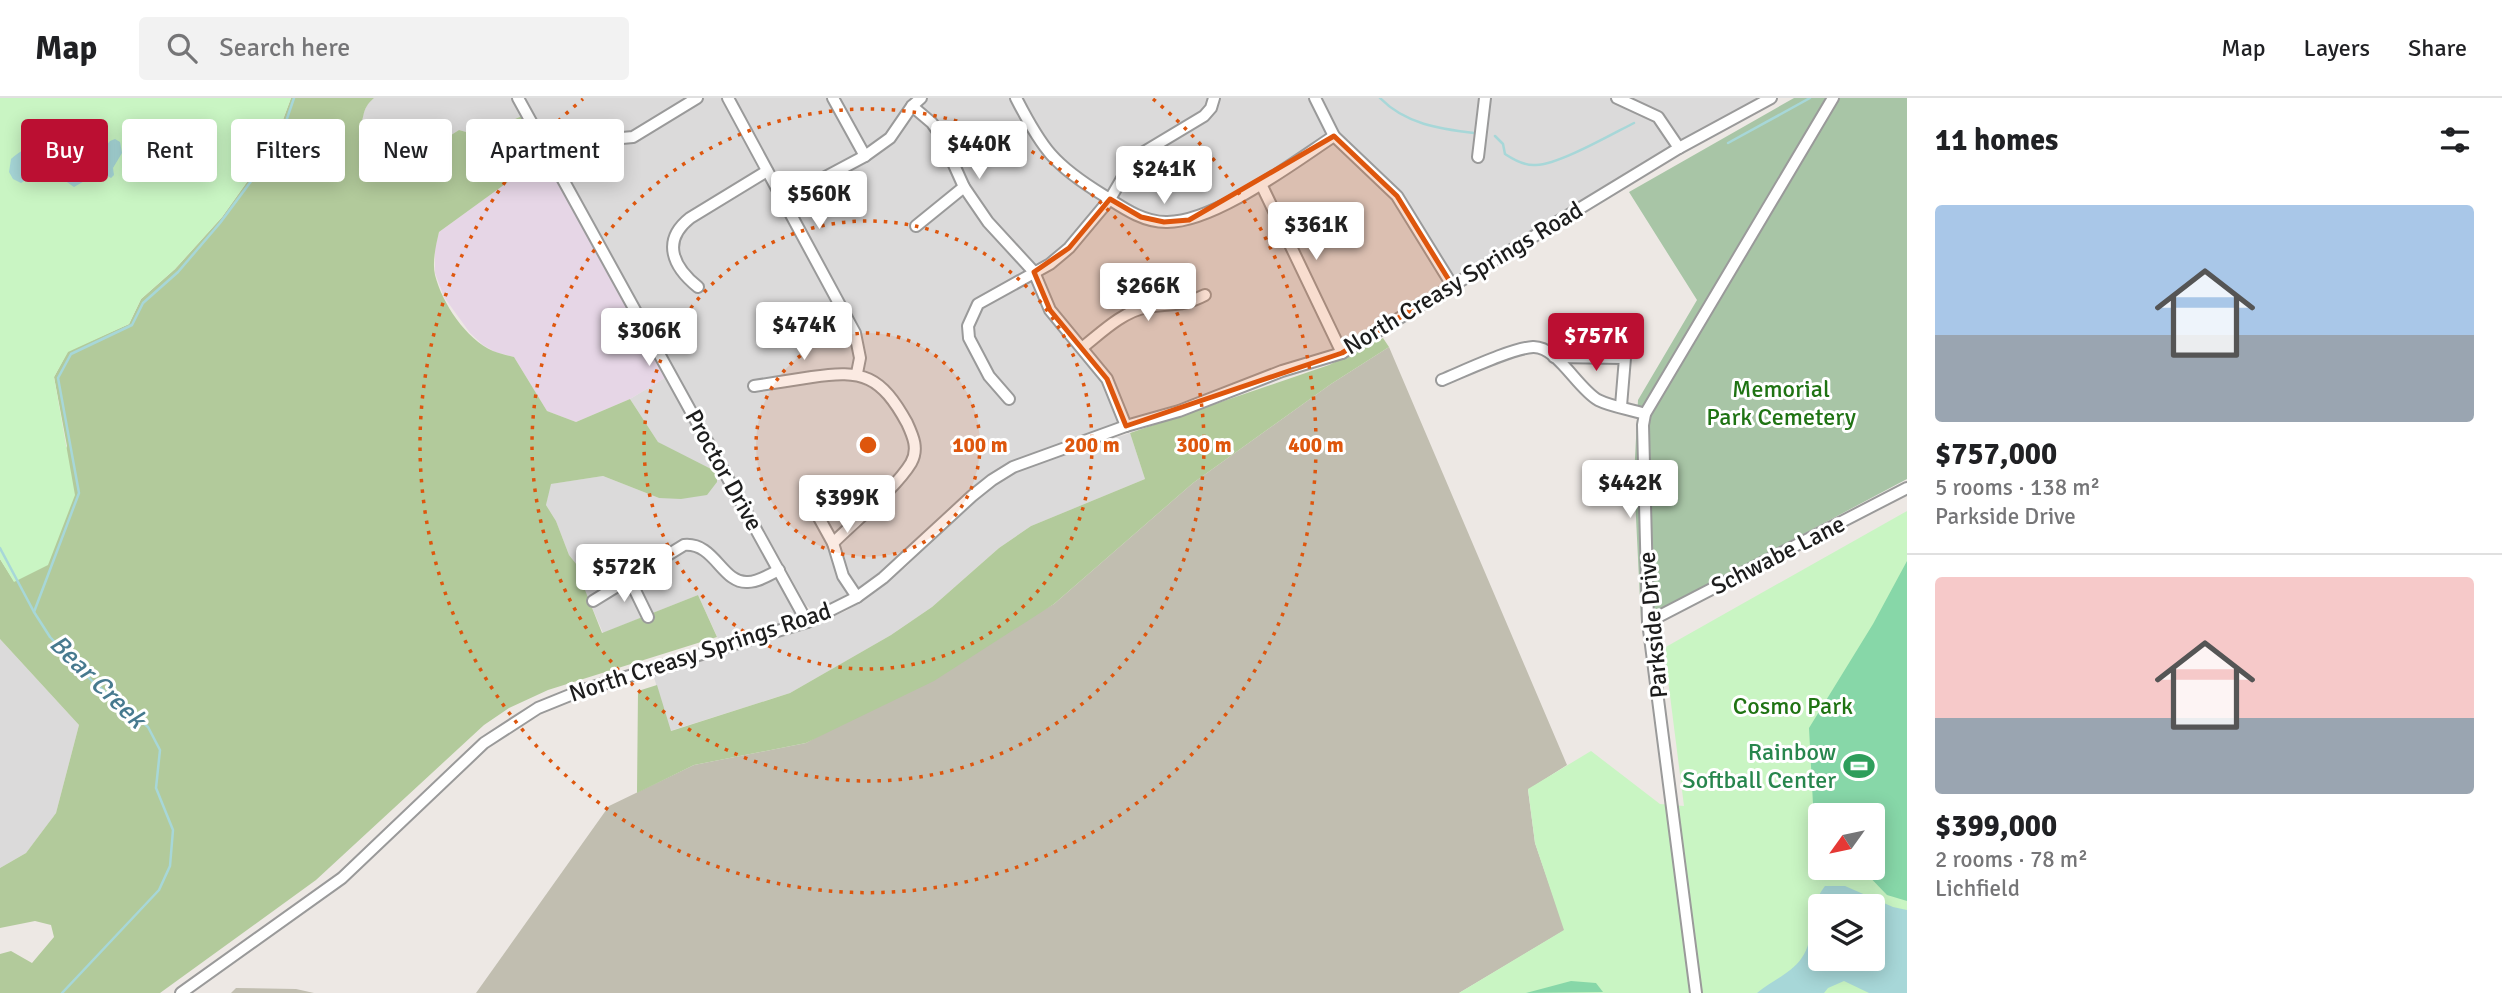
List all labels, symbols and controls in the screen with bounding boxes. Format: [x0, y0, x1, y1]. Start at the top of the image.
search box [139, 17, 629, 80]
text: Map [35, 28, 97, 69]
icon: search [163, 29, 201, 67]
text: Search here [219, 32, 350, 64]
text: Map [2221, 33, 2266, 63]
text: Layers [2304, 33, 2370, 63]
text: Share [2408, 33, 2467, 63]
chip: Buy [21, 119, 108, 182]
chip: Rent [122, 119, 217, 182]
chip: Filters [231, 119, 345, 182]
chip: New [359, 119, 452, 182]
chip: Apartment [466, 119, 624, 182]
icon: filters [2436, 121, 2474, 159]
pin: $440K [930, 122, 1028, 181]
text: 11 homes [1935, 122, 2058, 159]
text: $440K [947, 129, 1011, 158]
pin: $241K [1115, 146, 1213, 206]
text: $241K [1132, 154, 1196, 183]
pin: $560K [770, 172, 868, 231]
text: $560K [787, 179, 851, 208]
street label: North Creasy Springs Road [1338, 195, 1588, 361]
pin: $361K [1267, 202, 1365, 262]
text: $361K [1284, 210, 1348, 239]
icon: home [2142, 250, 2268, 376]
pin: $266K [1099, 264, 1197, 323]
text: $266K [1116, 271, 1180, 300]
pin: $474K [755, 302, 853, 362]
pin: $306K [600, 308, 698, 368]
text: $474K [772, 310, 836, 339]
pin: $757K [1547, 314, 1645, 373]
text: $306K [617, 316, 681, 345]
text: $757K [1564, 321, 1628, 350]
park label: Memorial Park Cemetery [1706, 374, 1856, 432]
street label: Proctor Drive [678, 404, 770, 536]
text: 100 m [952, 432, 1008, 458]
text: 200 m [1064, 432, 1120, 458]
text: 300 m [1176, 432, 1232, 458]
text: 400 m [1288, 432, 1344, 458]
centre of rings [856, 433, 880, 457]
text: $757,000 [1935, 436, 2057, 473]
pin: $442K [1581, 460, 1679, 520]
text: $442K [1598, 468, 1662, 497]
text: 5 rooms · 138 m² [1935, 473, 2100, 502]
pin: $399K [798, 476, 896, 535]
text: $399K [815, 483, 879, 512]
text: Parkside Drive [1935, 502, 2076, 531]
street label: Schwabe Lane [1706, 508, 1850, 602]
pin: $572K [575, 545, 673, 604]
street label: Parkside Drive [1632, 551, 1674, 699]
text: $572K [592, 552, 656, 581]
street label: North Creasy Springs Road [565, 595, 835, 709]
icon: home [2142, 622, 2268, 748]
water label: Bear Creek [43, 628, 153, 737]
park label: Cosmo Park [1733, 691, 1853, 721]
place label: Rainbow Softball Center [1682, 737, 1836, 795]
sports icon: Rainbow Softball Center [1842, 749, 1876, 783]
north arrow [1808, 803, 1885, 880]
map controls [1808, 803, 1885, 971]
text: $399,000 [1935, 808, 2057, 845]
text: 2 rooms · 78 m² [1935, 845, 2088, 874]
text: Lichfield [1935, 874, 2020, 903]
button: layers [1808, 894, 1885, 971]

